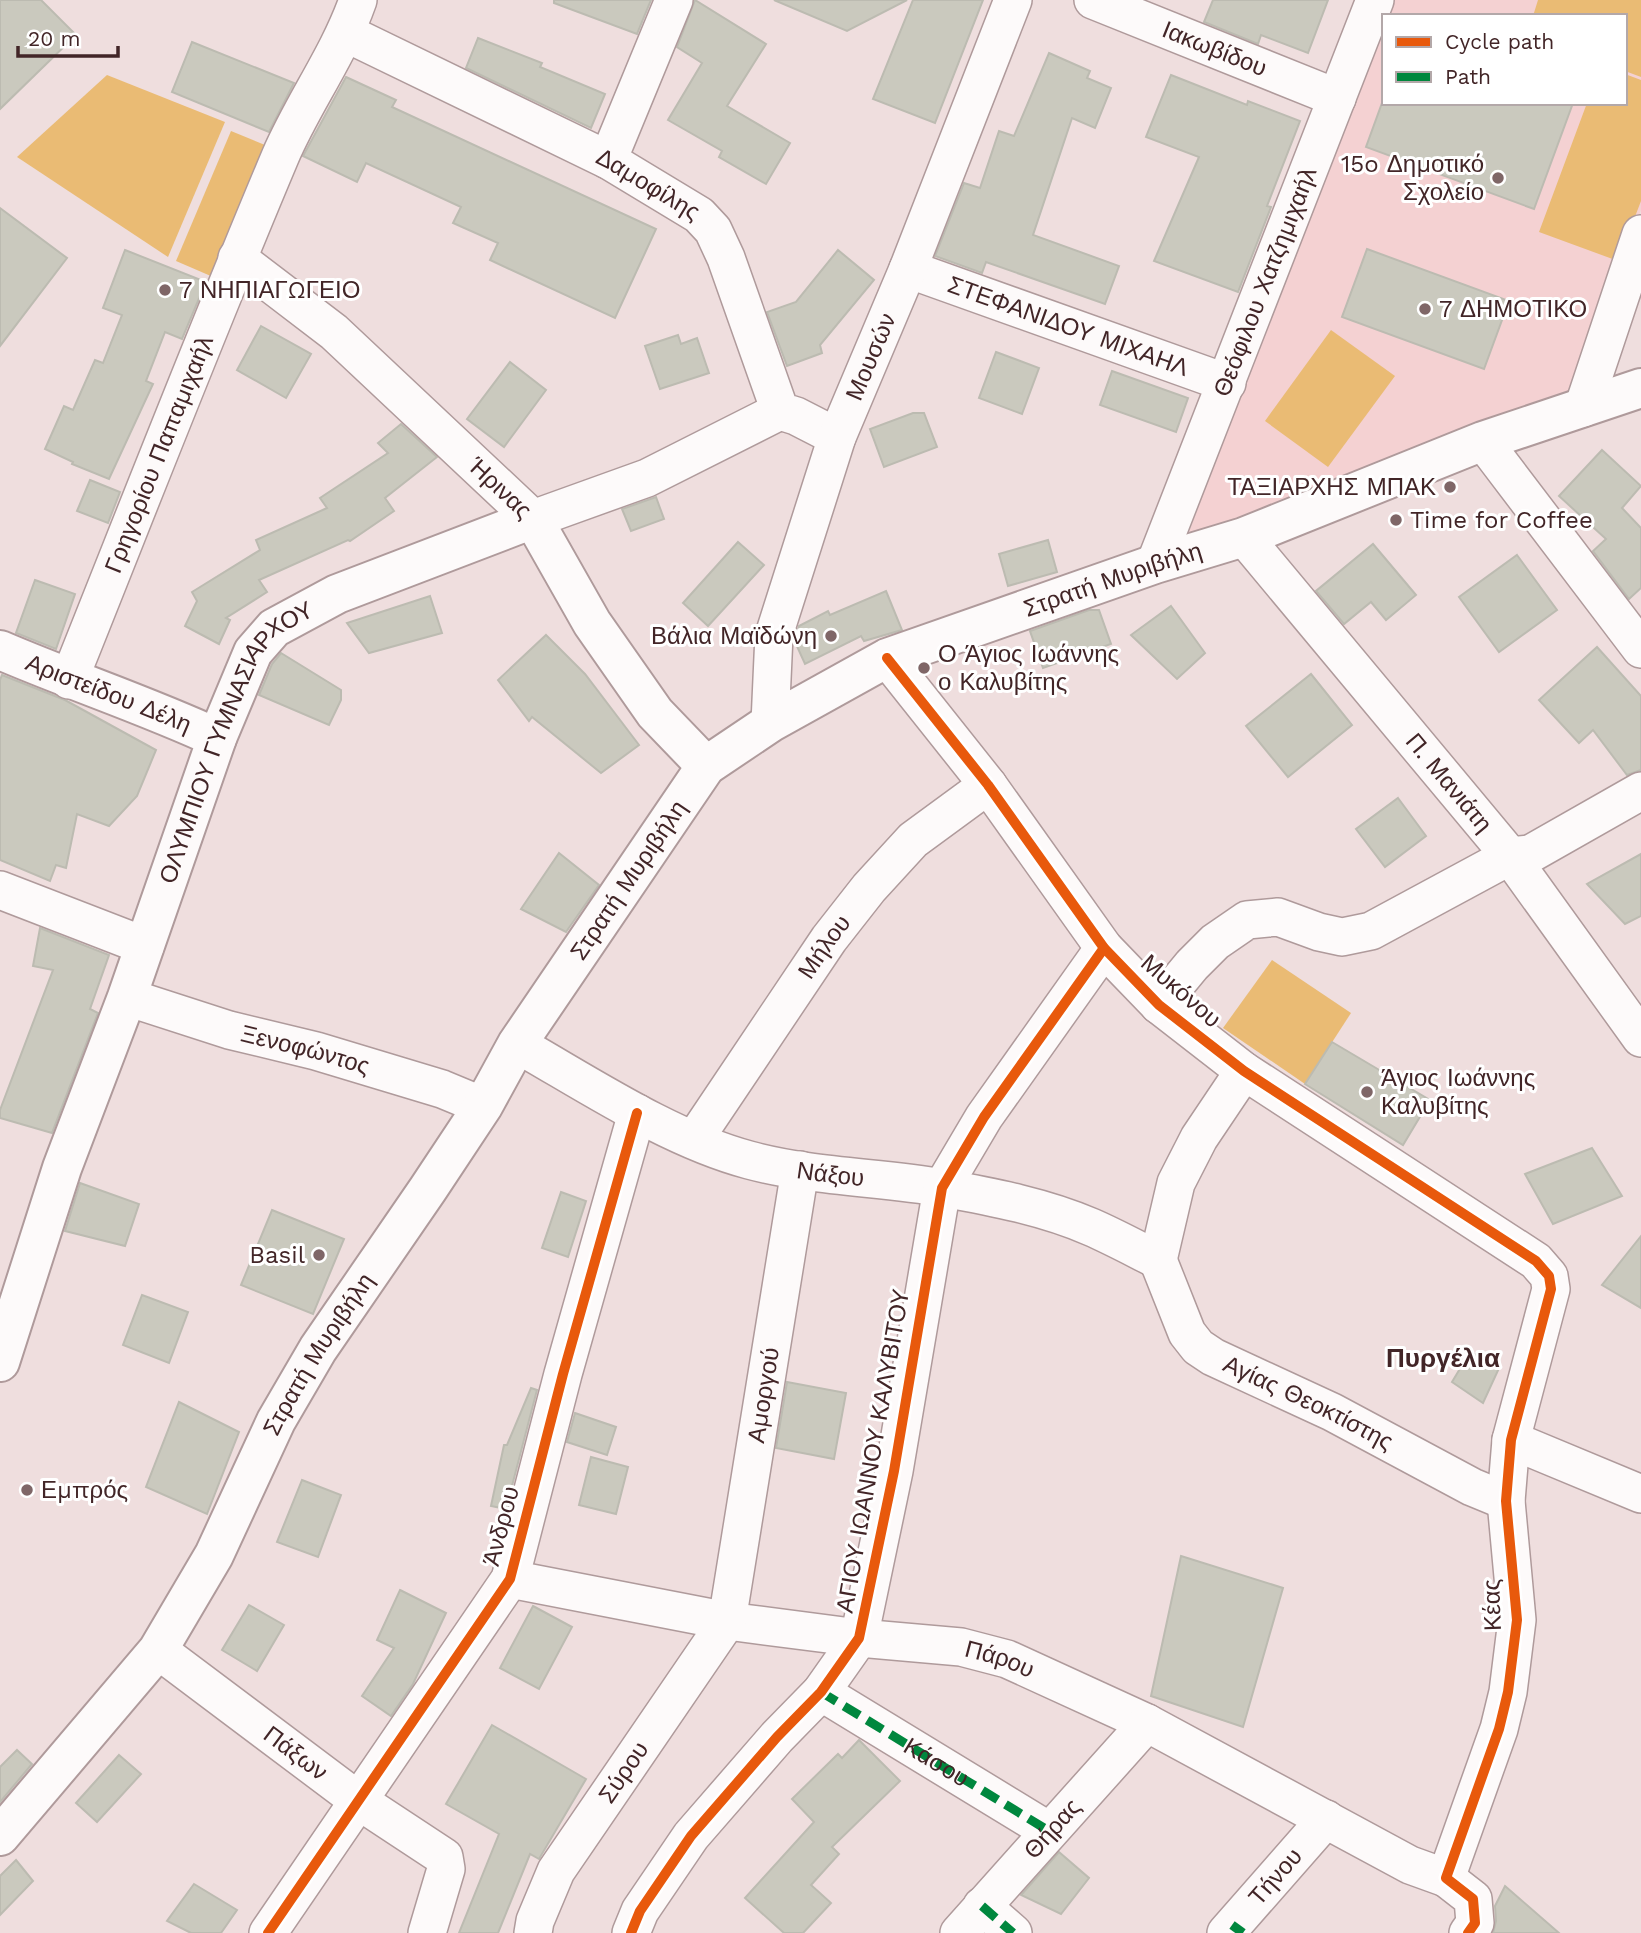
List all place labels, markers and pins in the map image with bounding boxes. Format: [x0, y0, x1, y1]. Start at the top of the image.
place label: 15o Δημοτικό Σχολείο [1341, 150, 1484, 206]
marker: 15o Δημοτικό Σχολείο [1490, 170, 1506, 186]
place label: 7 ΝΗΠΙΑΓΩΓΕΙΟ [179, 276, 360, 304]
marker: 7 ΝΗΠΙΑΓΩΓΕΙΟ [157, 282, 173, 298]
place label: 7 ΔΗΜΟΤΙΚΟ [1439, 295, 1587, 323]
marker: 7 ΔΗΜΟΤΙΚΟ [1417, 301, 1433, 317]
place label: ΤΑΞΙΑΡΧΗΣ ΜΠΑΚ [1227, 473, 1436, 501]
marker: ΤΑΞΙΑΡΧΗΣ ΜΠΑΚ [1442, 479, 1458, 495]
place label: Time for Coffee [1410, 506, 1593, 534]
marker: Time for Coffee [1388, 512, 1404, 528]
place label: Βάλια Μαϊδώνη [651, 622, 817, 650]
marker: Βάλια Μαϊδώνη [823, 628, 839, 644]
place label: Ο Άγιος Ιωάννης ο Καλυβίτης [938, 640, 1119, 696]
marker: Ο Άγιος Ιωάννης ο Καλυβίτης [916, 660, 932, 676]
place label: Άγιος Ιωάννης Καλυβίτης [1381, 1064, 1535, 1120]
marker: Άγιος Ιωάννης Καλυβίτης [1359, 1084, 1375, 1100]
place label: Basil [249, 1241, 306, 1269]
marker: Basil [311, 1247, 327, 1263]
place label: Εμπρός [41, 1476, 128, 1504]
marker: Εμπρός [19, 1482, 35, 1498]

